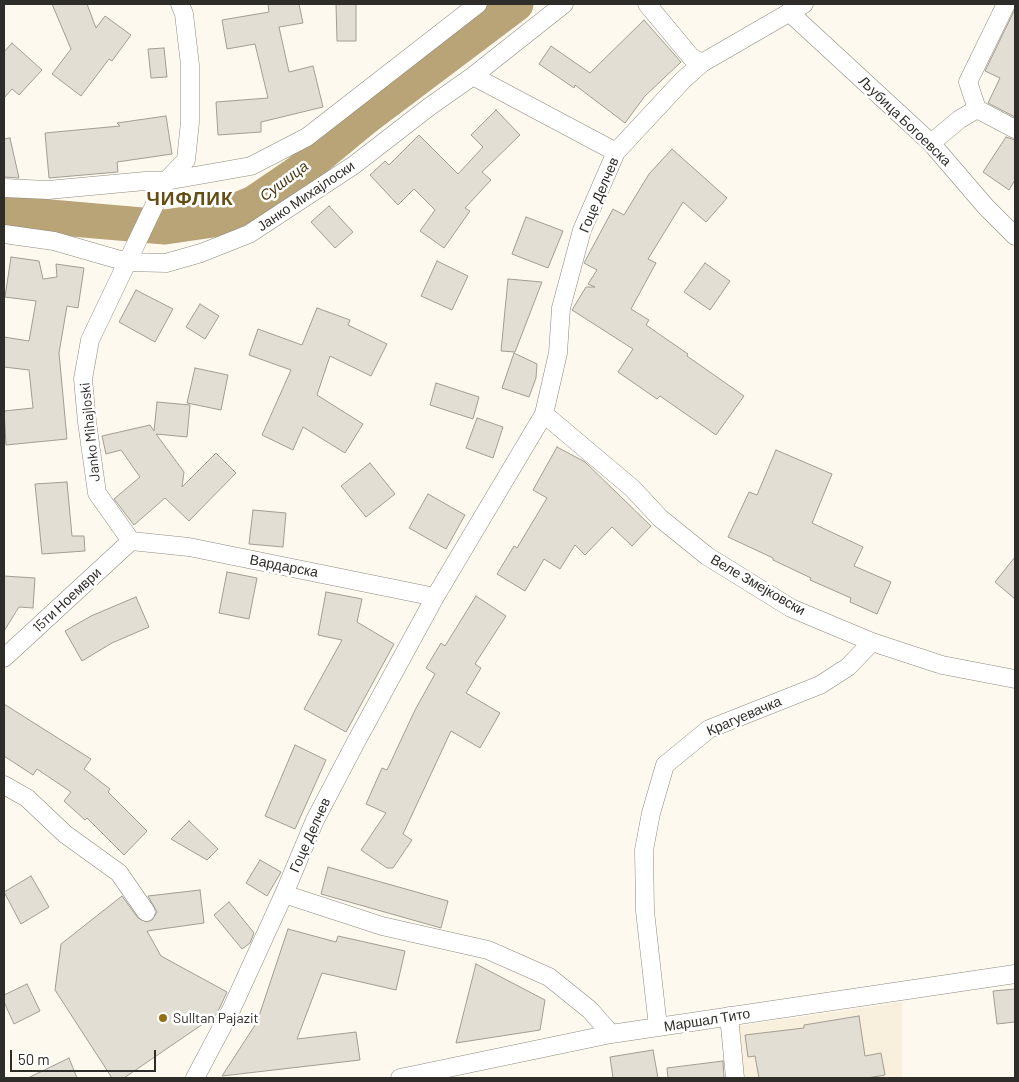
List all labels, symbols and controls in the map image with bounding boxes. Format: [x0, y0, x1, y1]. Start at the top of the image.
street label: Љубица Богоевска [855, 72, 955, 170]
street label: Гоце Делчев [576, 155, 622, 235]
street label: Јанко Михајлоски [254, 157, 358, 235]
water label: Сушица [256, 157, 312, 205]
district label: ЧИФЛИК [146, 188, 234, 210]
street label: Janko Mihajloski [76, 381, 104, 483]
street label: Вардарска [248, 551, 320, 581]
street label: Веле Змејковски [708, 551, 808, 619]
street label: 15ти Ноември [29, 564, 105, 636]
street label: Крагуевачка [704, 693, 784, 739]
street label: Гоце Делчев [286, 795, 334, 875]
street label: Маршал Тито [663, 1005, 751, 1035]
place label: Sulltan Pajazit [173, 1010, 259, 1026]
marker: Sulltan Pajazit [157, 1012, 169, 1024]
scale bar [12, 1040, 159, 1072]
text: 50 m [18, 1050, 50, 1068]

